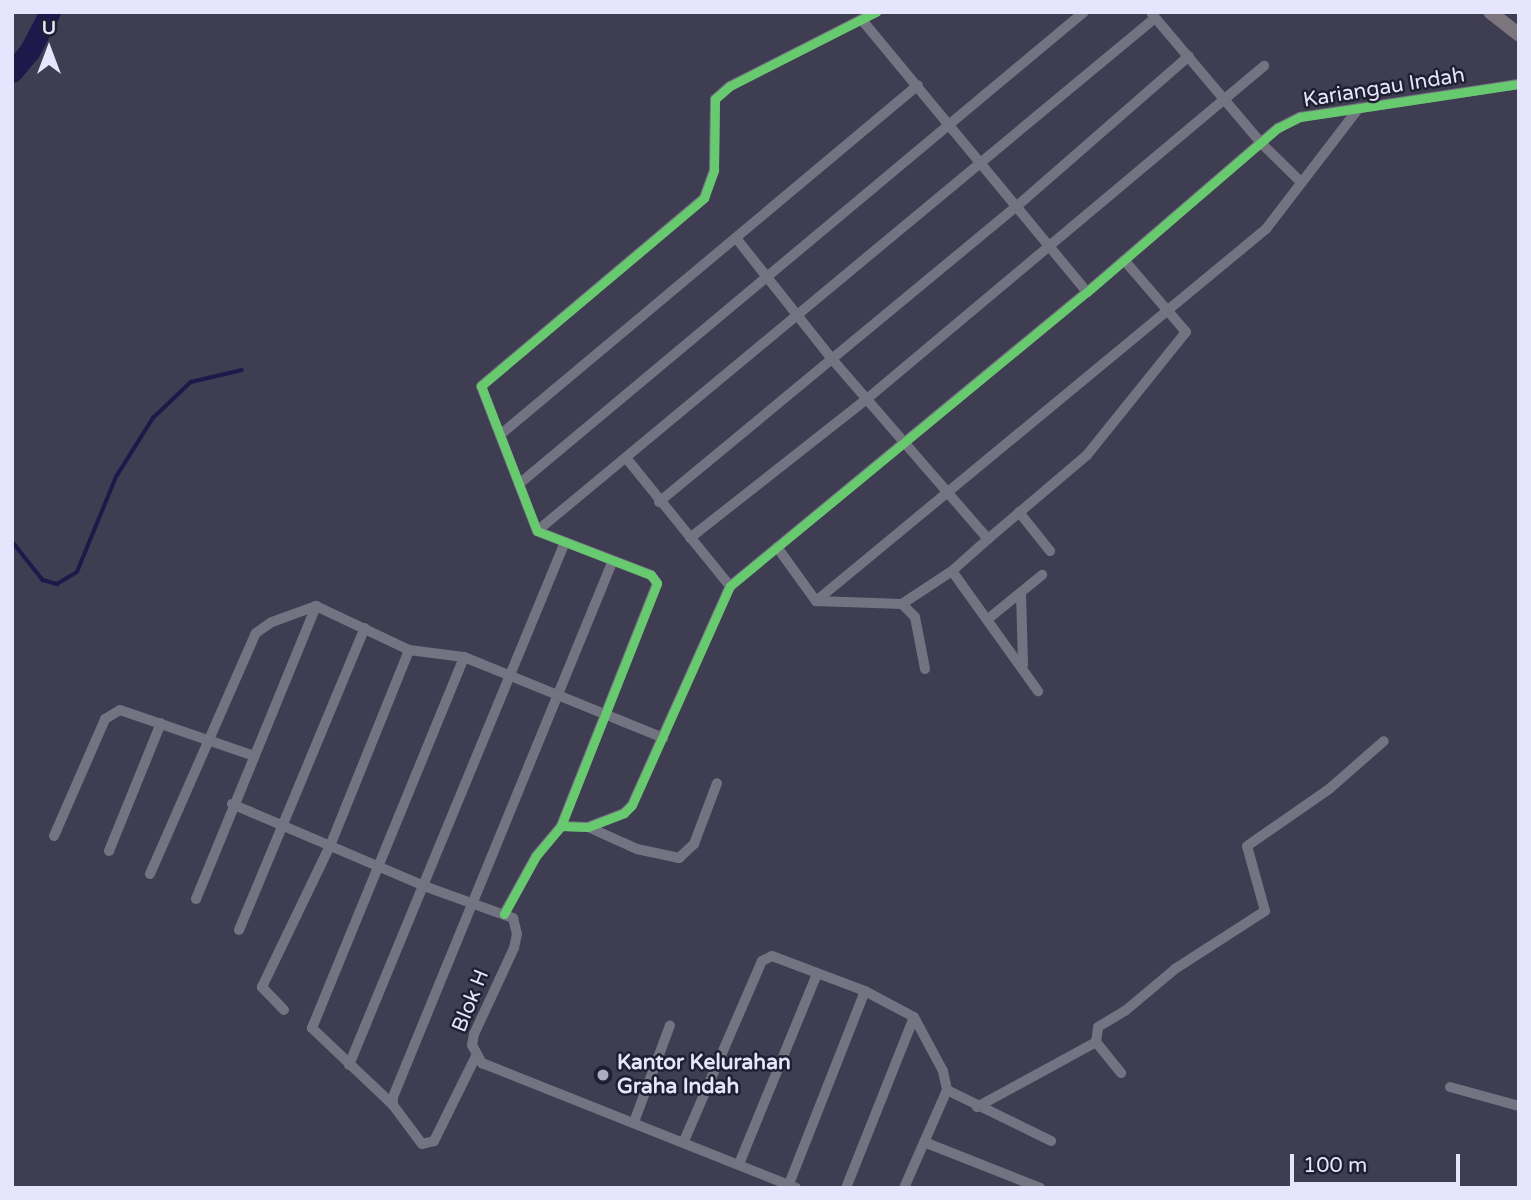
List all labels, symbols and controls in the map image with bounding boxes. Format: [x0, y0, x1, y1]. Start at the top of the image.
north arrow [14, 14, 84, 84]
text: U [42, 17, 56, 39]
street label: Kariangau Indah [1301, 63, 1467, 113]
street label: Blok H [447, 966, 495, 1036]
place label: Kantor Kelurahan Graha Indah [617, 1050, 791, 1100]
marker: Kantor Kelurahan Graha Indah [595, 1067, 611, 1083]
scale bar [1293, 1140, 1463, 1184]
text: 100 m [1303, 1153, 1367, 1178]

